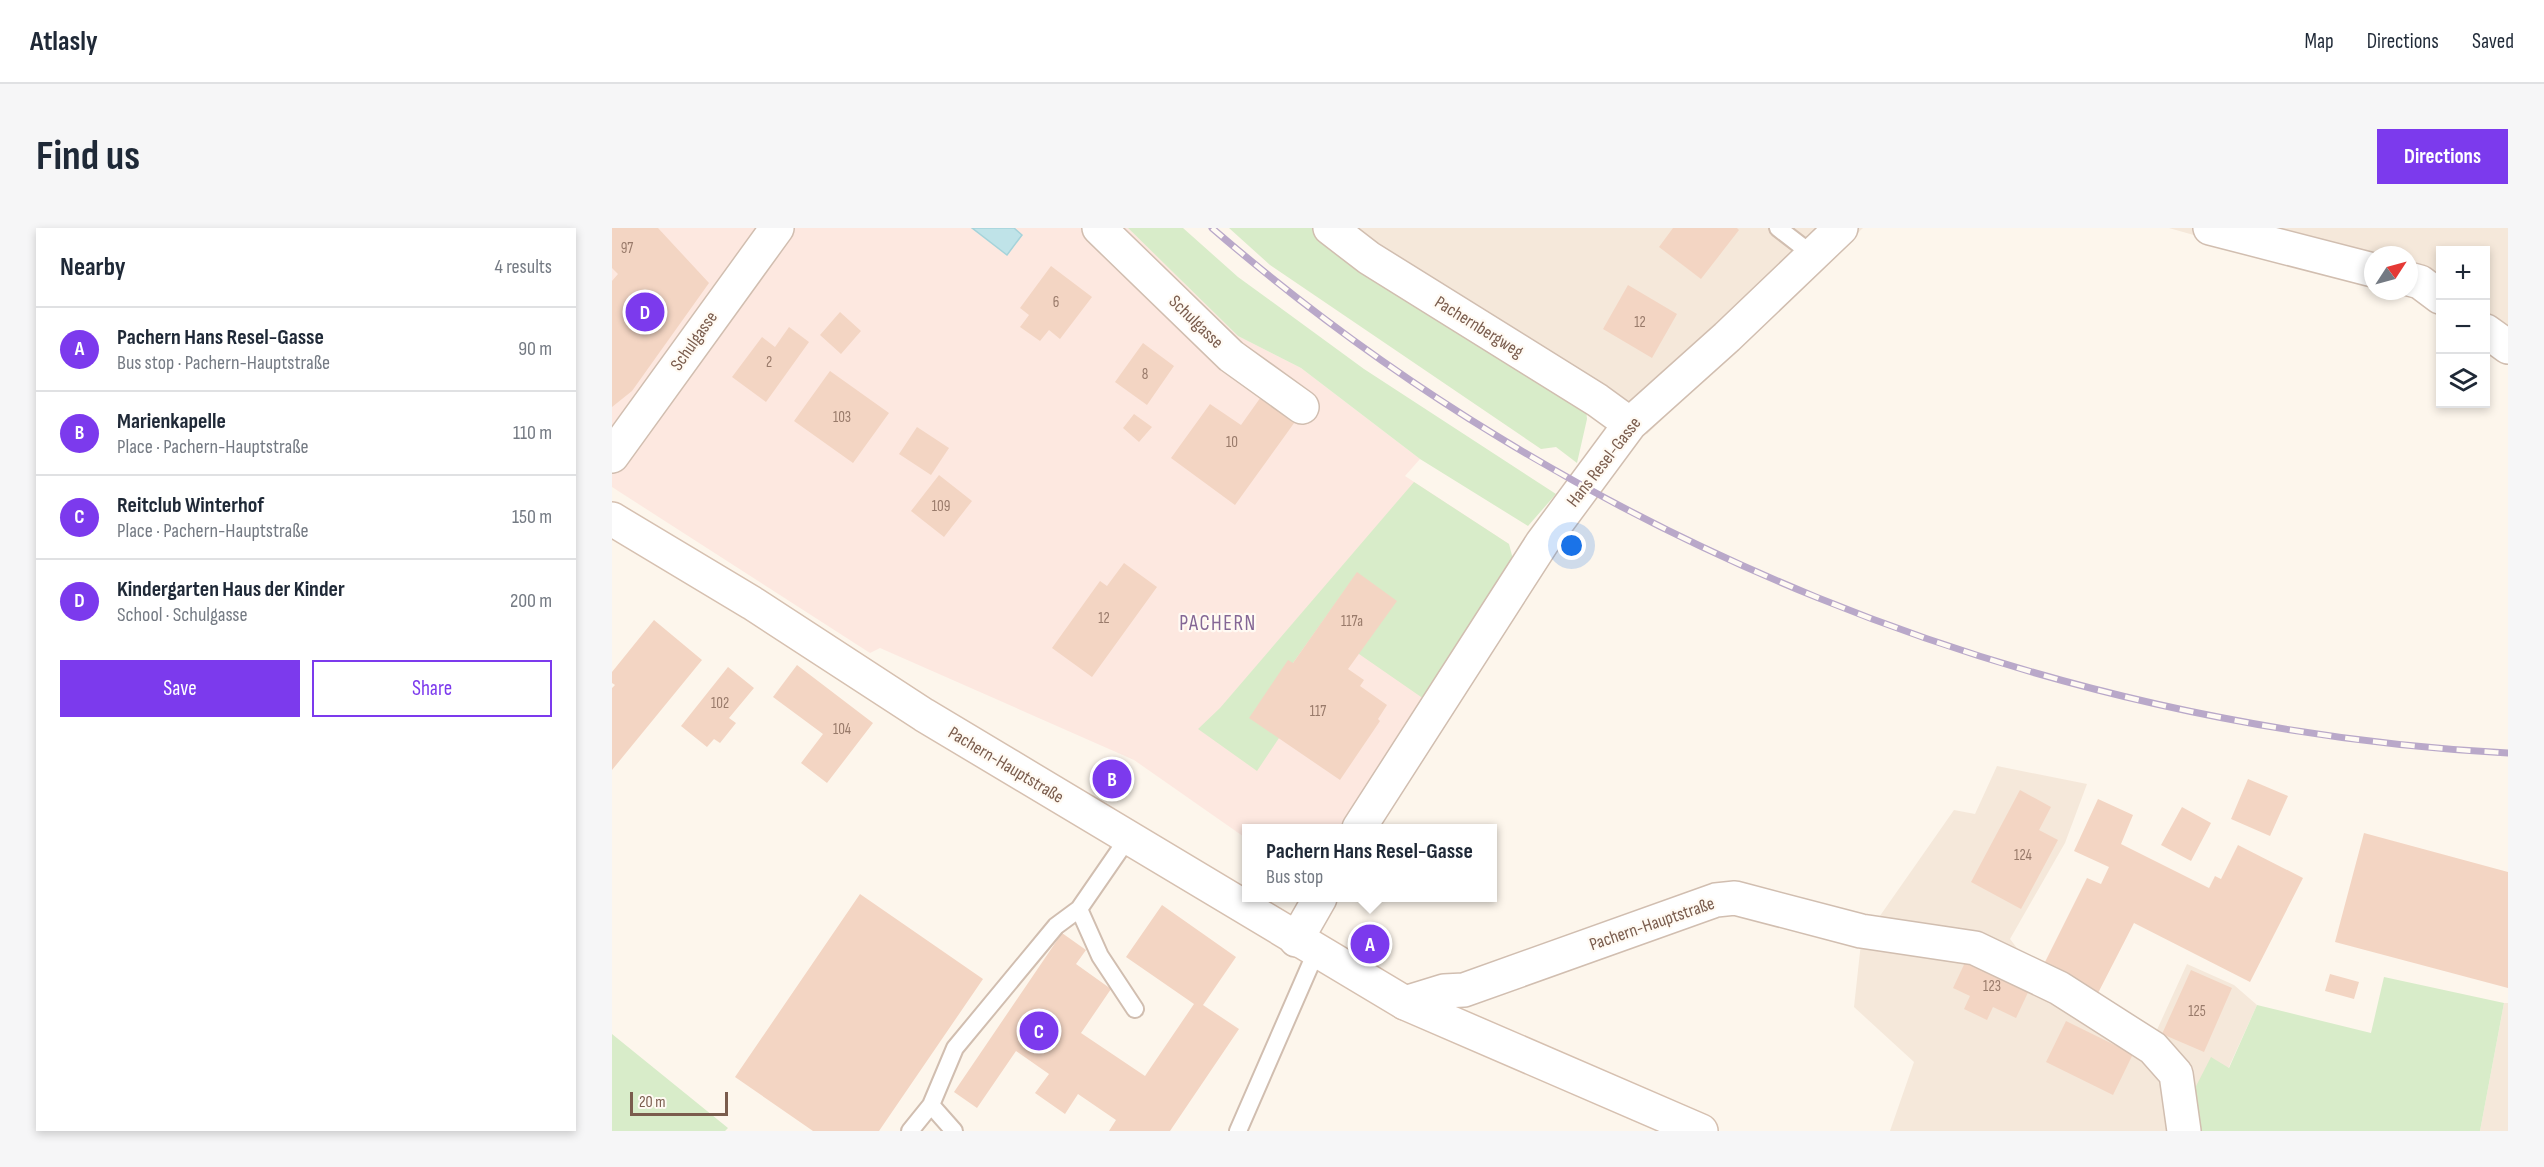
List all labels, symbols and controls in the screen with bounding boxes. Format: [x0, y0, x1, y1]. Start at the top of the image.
text: Atlasly [30, 25, 98, 58]
text: Map [2304, 29, 2334, 54]
text: Directions [2367, 29, 2439, 54]
text: Saved [2472, 29, 2514, 54]
button: Directions [2377, 129, 2508, 184]
text: Find us [36, 131, 140, 182]
house number: 97 [621, 239, 633, 258]
north arrow [2364, 246, 2418, 300]
map controls [2436, 246, 2490, 408]
button: + [2436, 246, 2490, 300]
text: Nearby [60, 252, 126, 283]
text: 4 results [495, 255, 552, 279]
pin: D [626, 290, 664, 334]
street label: Schulgasse [1164, 291, 1228, 353]
street label: Pachernbergweg [1431, 292, 1527, 362]
house number: 6 [1053, 293, 1059, 312]
button: − [2436, 300, 2490, 354]
street label: Schulgasse [666, 307, 722, 375]
house number: 12 [1634, 313, 1646, 332]
text: Pachern Hans Resel-Gasse [117, 324, 324, 351]
text: A [75, 337, 84, 361]
text: 90 m [518, 337, 552, 361]
text: Bus stop · Pachern-Hauptstraße [117, 351, 330, 375]
house number: 2 [766, 353, 772, 372]
button: layers [2436, 354, 2490, 408]
house number: 8 [1142, 365, 1148, 384]
text: Marienkapelle [117, 408, 226, 435]
house number: 103 [833, 408, 851, 427]
street label: Hans Resel-Gasse [1563, 413, 1645, 511]
text: B [75, 421, 84, 445]
text: 110 m [513, 421, 552, 445]
house number: 10 [1226, 433, 1238, 452]
text: Place · Pachern-Hauptstraße [117, 435, 309, 459]
text: Reitclub Winterhof [117, 492, 264, 519]
house number: 109 [932, 497, 950, 516]
text: C [74, 505, 85, 529]
text: 150 m [512, 505, 552, 529]
text: Place · Pachern-Hauptstraße [117, 519, 309, 543]
your location [1557, 531, 1586, 560]
text: Kindergarten Haus der Kinder [117, 576, 345, 603]
text: D [74, 589, 85, 613]
text: 200 m [510, 589, 552, 613]
text: School · Schulgasse [117, 603, 248, 627]
house number: 12 [1098, 609, 1110, 628]
district label: PACHERN [1179, 611, 1257, 636]
house number: 117a [1341, 612, 1363, 631]
button: Save [60, 660, 300, 717]
button: Share [312, 660, 552, 717]
house number: 102 [711, 694, 729, 713]
house number: 117 [1310, 702, 1326, 721]
house number: 104 [833, 720, 851, 739]
street label: Pachern-Hauptstraße [944, 722, 1068, 808]
pin: B [1092, 756, 1132, 802]
popup [1242, 824, 1497, 902]
text: Pachern Hans Resel-Gasse [1266, 838, 1473, 865]
house number: 124 [2014, 846, 2032, 865]
text: Bus stop [1266, 865, 1323, 889]
street label: Pachern-Hauptstraße [1587, 893, 1717, 955]
pin: A [1350, 922, 1389, 966]
house number: 123 [1983, 977, 2001, 996]
house number: 125 [2188, 1002, 2206, 1021]
pin: C [1020, 1008, 1058, 1054]
scale bar [630, 1089, 728, 1116]
text: 20 m [639, 1093, 666, 1112]

